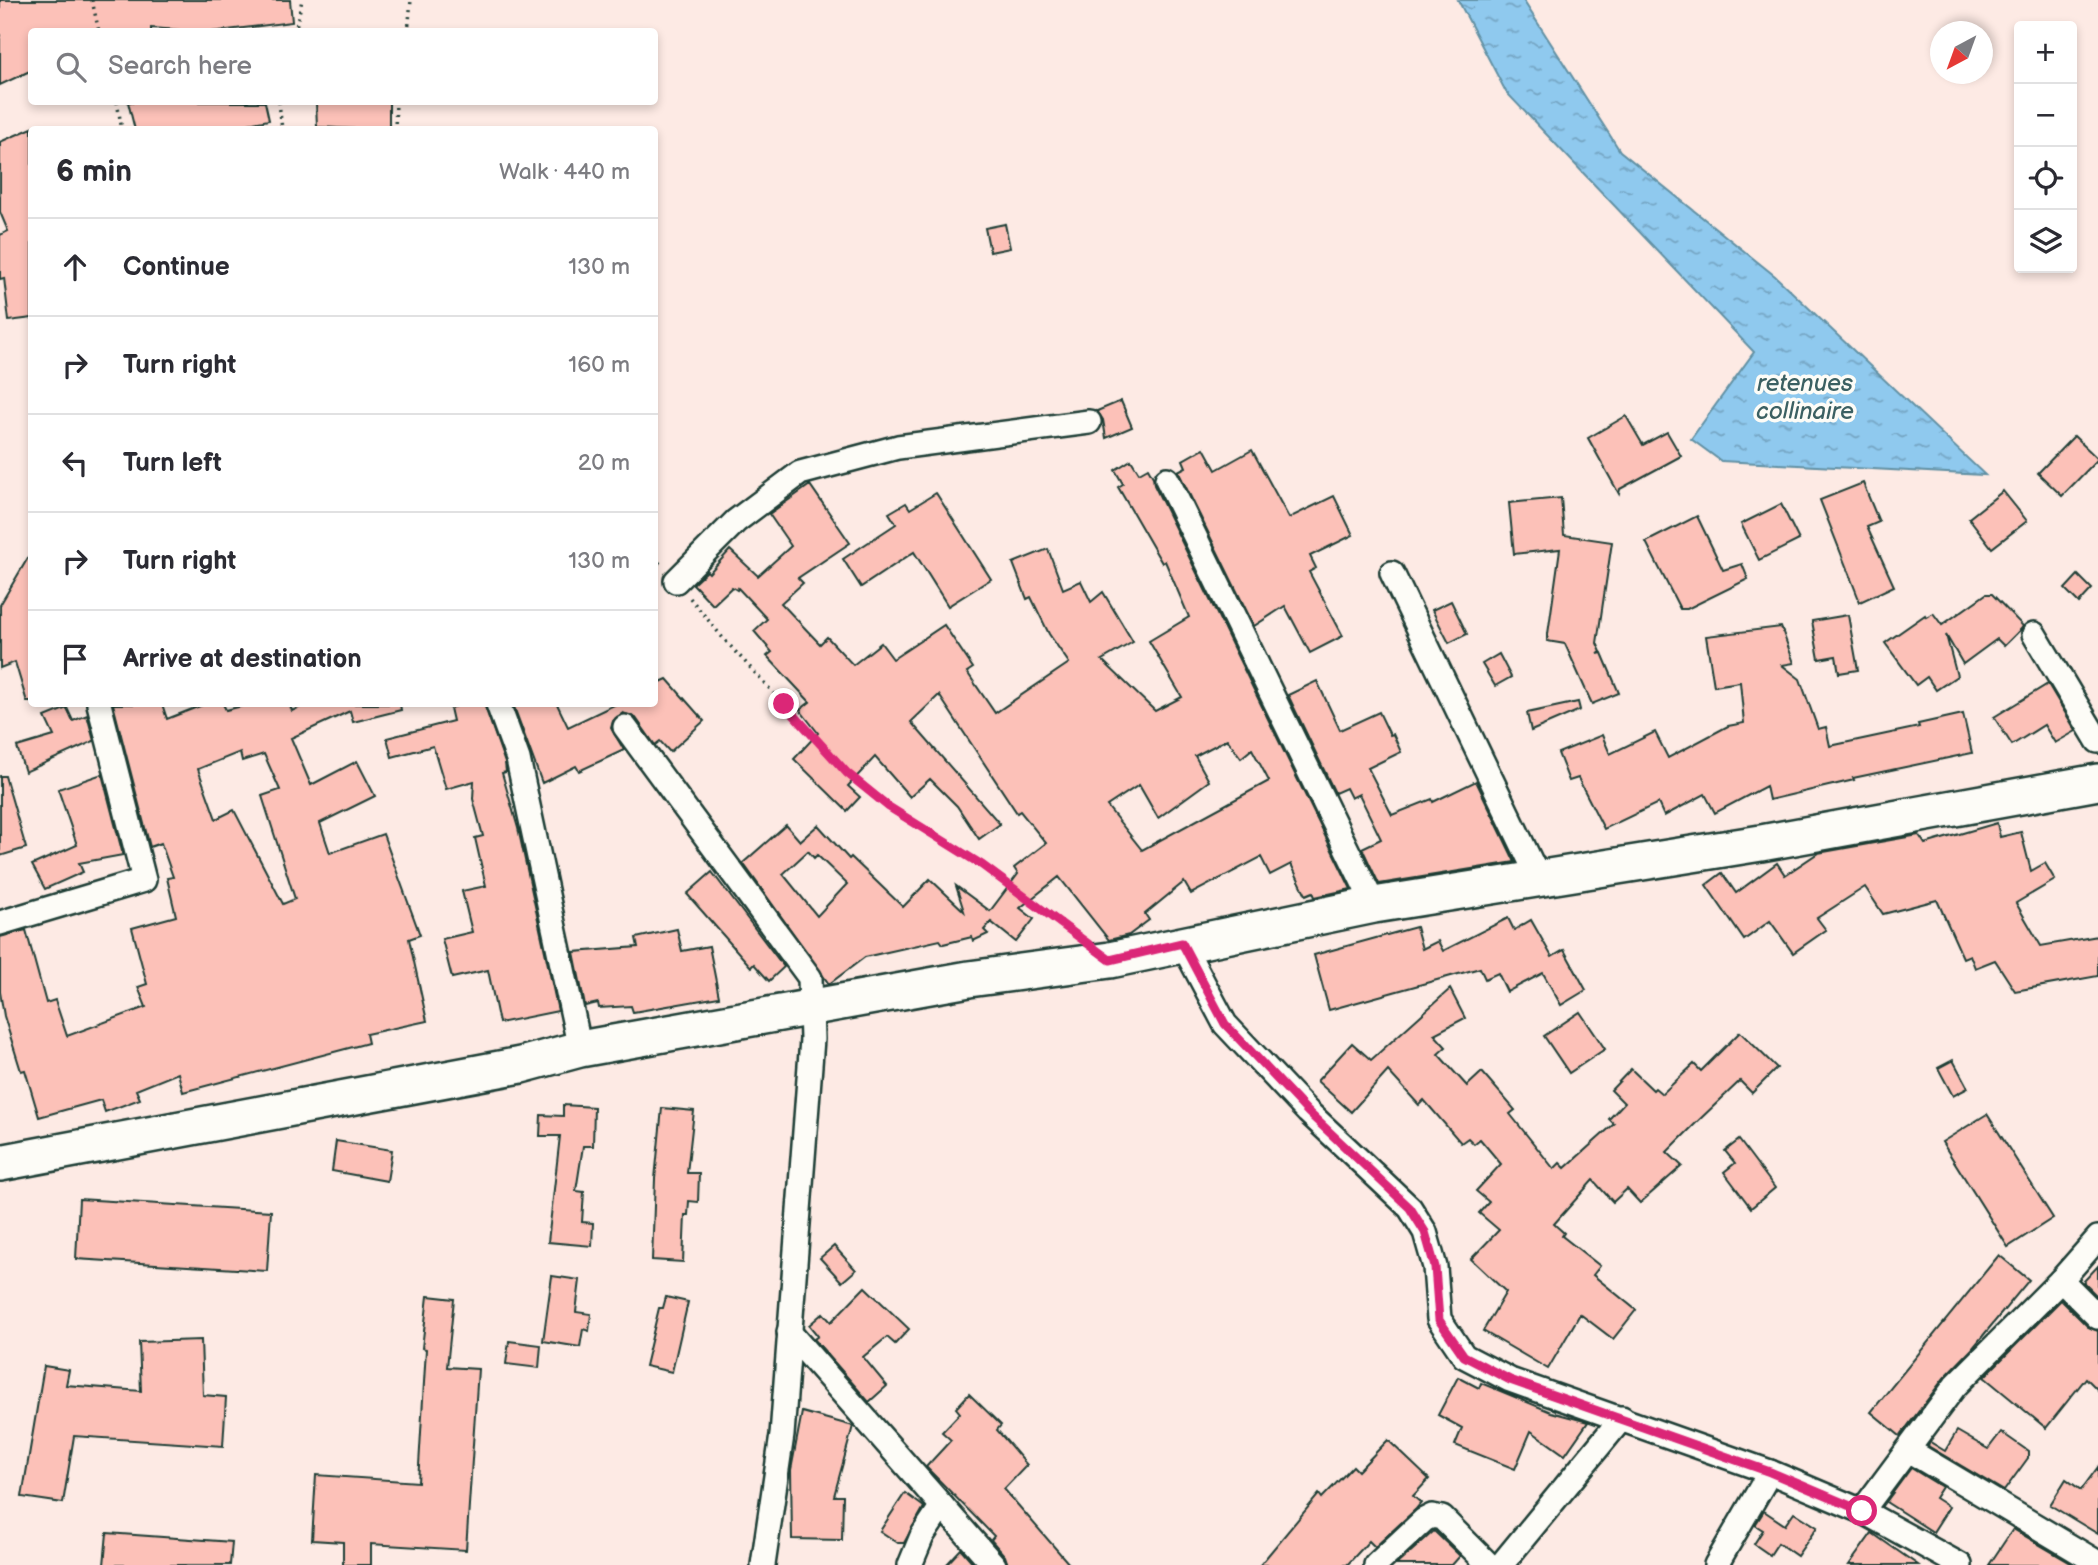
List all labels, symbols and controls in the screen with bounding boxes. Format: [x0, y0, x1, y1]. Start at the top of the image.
north arrow [1930, 21, 1993, 84]
map controls [2014, 21, 2077, 273]
button: + [2014, 21, 2077, 84]
search box [28, 28, 658, 105]
icon: search [52, 48, 90, 86]
text: Search here [108, 51, 252, 82]
button: − [2014, 84, 2077, 147]
button: locate [2014, 147, 2077, 210]
text: 6 min [56, 154, 132, 190]
text: Walk · 440 m [499, 158, 630, 186]
button: layers [2014, 210, 2077, 273]
icon: ahead [56, 248, 94, 286]
text: Continue [123, 252, 230, 283]
text: 130 m [568, 253, 630, 281]
icon: right [56, 346, 94, 384]
text: Turn right [123, 350, 236, 381]
text: 160 m [568, 351, 630, 379]
water label: retenues collinaire [1756, 369, 1854, 426]
icon: left [56, 444, 94, 482]
text: Turn left [123, 448, 222, 479]
text: 20 m [578, 449, 630, 477]
icon: right [56, 542, 94, 580]
text: Turn right [123, 546, 236, 577]
text: 130 m [568, 547, 630, 575]
icon: arrive [56, 640, 94, 678]
text: Arrive at destination [123, 644, 362, 675]
route end [768, 688, 799, 719]
route start [1846, 1495, 1877, 1526]

